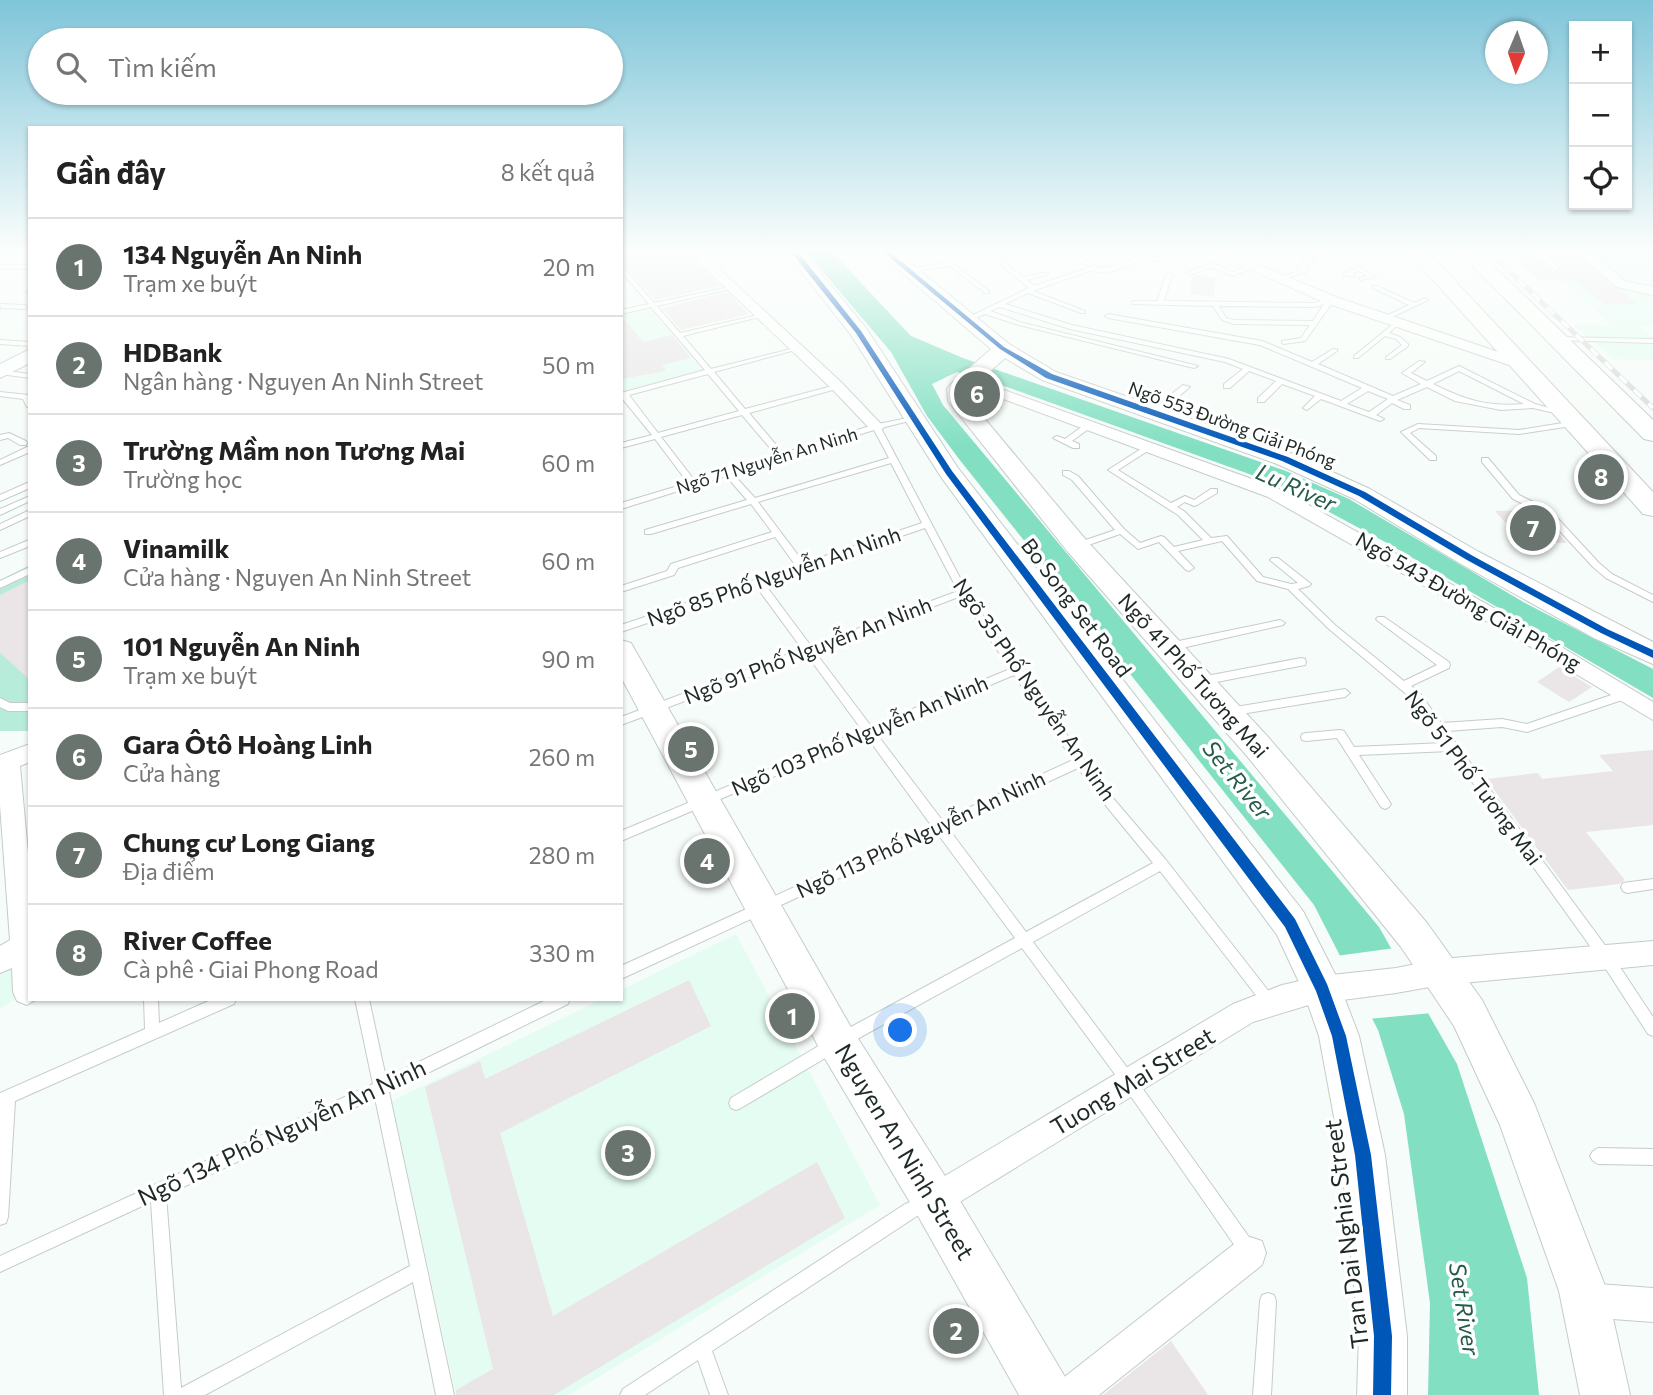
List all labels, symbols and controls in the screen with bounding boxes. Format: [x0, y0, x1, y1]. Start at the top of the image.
north arrow [1485, 21, 1548, 84]
map controls [1569, 21, 1632, 210]
button: + [1569, 21, 1632, 84]
search box [28, 28, 623, 105]
icon: search [52, 48, 90, 86]
text: Tìm kiếm [108, 51, 217, 82]
button: − [1569, 84, 1632, 147]
button: locate [1569, 147, 1632, 210]
text: Gần đây [56, 153, 166, 190]
text: 8 kết quả [501, 158, 595, 186]
text: 134 Nguyễn An Ninh [123, 238, 362, 269]
text: 1 [74, 253, 84, 281]
text: 20 m [543, 253, 595, 281]
text: Trạm xe buýt [123, 269, 257, 297]
text: HDBank [123, 336, 222, 367]
text: 2 [72, 351, 86, 379]
text: 50 m [542, 351, 595, 379]
text: Ngân hàng · Nguyen An Ninh Street [123, 367, 483, 395]
pin: 6 [954, 368, 1000, 420]
street label: Ngõ 553 Đường Giải Phóng [1126, 376, 1339, 472]
street label: Ngõ 71 Nguyễn An Ninh [673, 422, 860, 498]
text: Trường Mầm non Tương Mai [123, 434, 465, 465]
text: 3 [72, 449, 86, 477]
text: 60 m [542, 449, 595, 477]
pin: 8 [1578, 451, 1624, 503]
water label: Lu River [1252, 457, 1341, 517]
text: Trường học [123, 465, 242, 493]
pin: 7 [1510, 502, 1556, 554]
street label: Ngõ 85 Phố Nguyễn An Ninh [643, 519, 904, 631]
street label: Ngõ 543 Đường Giải Phóng [1352, 526, 1586, 676]
text: Vinamilk [123, 532, 229, 563]
street label: Bo Song Set Road [1017, 533, 1138, 681]
text: 4 [72, 547, 86, 575]
text: 60 m [542, 547, 595, 575]
text: Cửa hàng · Nguyen An Ninh Street [123, 563, 471, 591]
street label: Ngõ 35 Phố Nguyễn An Ninh [949, 573, 1123, 805]
street label: Ngõ 41 Phố Tương Mai [1114, 588, 1274, 762]
street label: Ngõ 91 Phố Nguyễn An Ninh [680, 590, 935, 708]
text: 101 Nguyễn An Ninh [123, 630, 360, 661]
text: 5 [72, 645, 86, 673]
text: 90 m [542, 645, 595, 673]
text: Trạm xe buýt [123, 661, 257, 689]
street label: Ngõ 103 Phố Nguyễn An Ninh [727, 668, 992, 800]
street label: Ngõ 51 Phố Tương Mai [1400, 685, 1548, 869]
pin: 5 [668, 723, 714, 775]
text: Gara Ôtô Hoàng Linh [123, 728, 373, 759]
water label: Set River [1197, 734, 1279, 825]
text: 6 [72, 743, 86, 771]
text: 260 m [529, 743, 595, 771]
text: Cửa hàng [123, 759, 221, 787]
street label: Ngõ 113 Phố Nguyễn An Ninh [792, 764, 1049, 902]
text: Chung cư Long Giang [123, 826, 375, 857]
pin: 4 [684, 835, 730, 887]
text: 7 [73, 841, 85, 869]
text: 280 m [529, 841, 595, 869]
text: Địa điểm [123, 857, 215, 885]
text: River Coffee [123, 924, 272, 955]
text: 8 [72, 939, 86, 967]
text: 330 m [529, 939, 595, 967]
text: Cà phê · Giai Phong Road [123, 955, 378, 983]
pin: 1 [769, 990, 815, 1042]
your location [883, 1013, 917, 1047]
street label: Tuong Mai Street [1045, 1020, 1220, 1141]
street label: Nguyen An Ninh Street [829, 1038, 981, 1265]
street label: Ngõ 134 Phố Nguyễn An Ninh [133, 1052, 430, 1211]
street label: Tran Dai Nghia Street [1317, 1118, 1374, 1350]
pin: 3 [605, 1127, 651, 1179]
water label: Set River [1444, 1260, 1486, 1358]
pin: 2 [933, 1305, 979, 1357]

